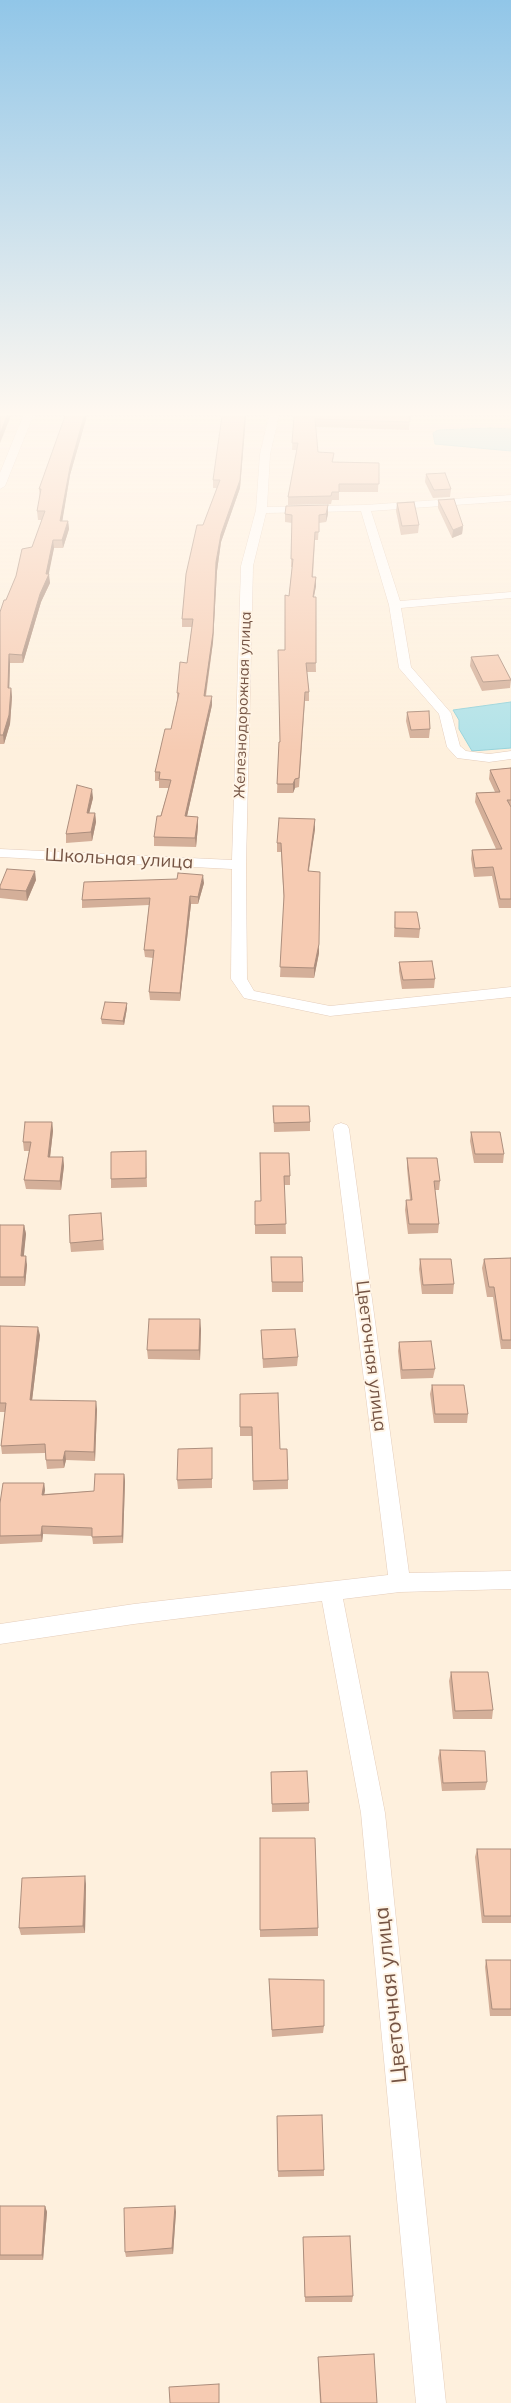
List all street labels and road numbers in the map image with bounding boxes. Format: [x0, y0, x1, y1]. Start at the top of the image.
street label: Железнодорожная улица [231, 611, 255, 799]
street label: Школьная улица [44, 844, 194, 874]
street label: Цветочная улица [351, 1279, 391, 1433]
street label: Цветочная улица [369, 1905, 413, 2085]

